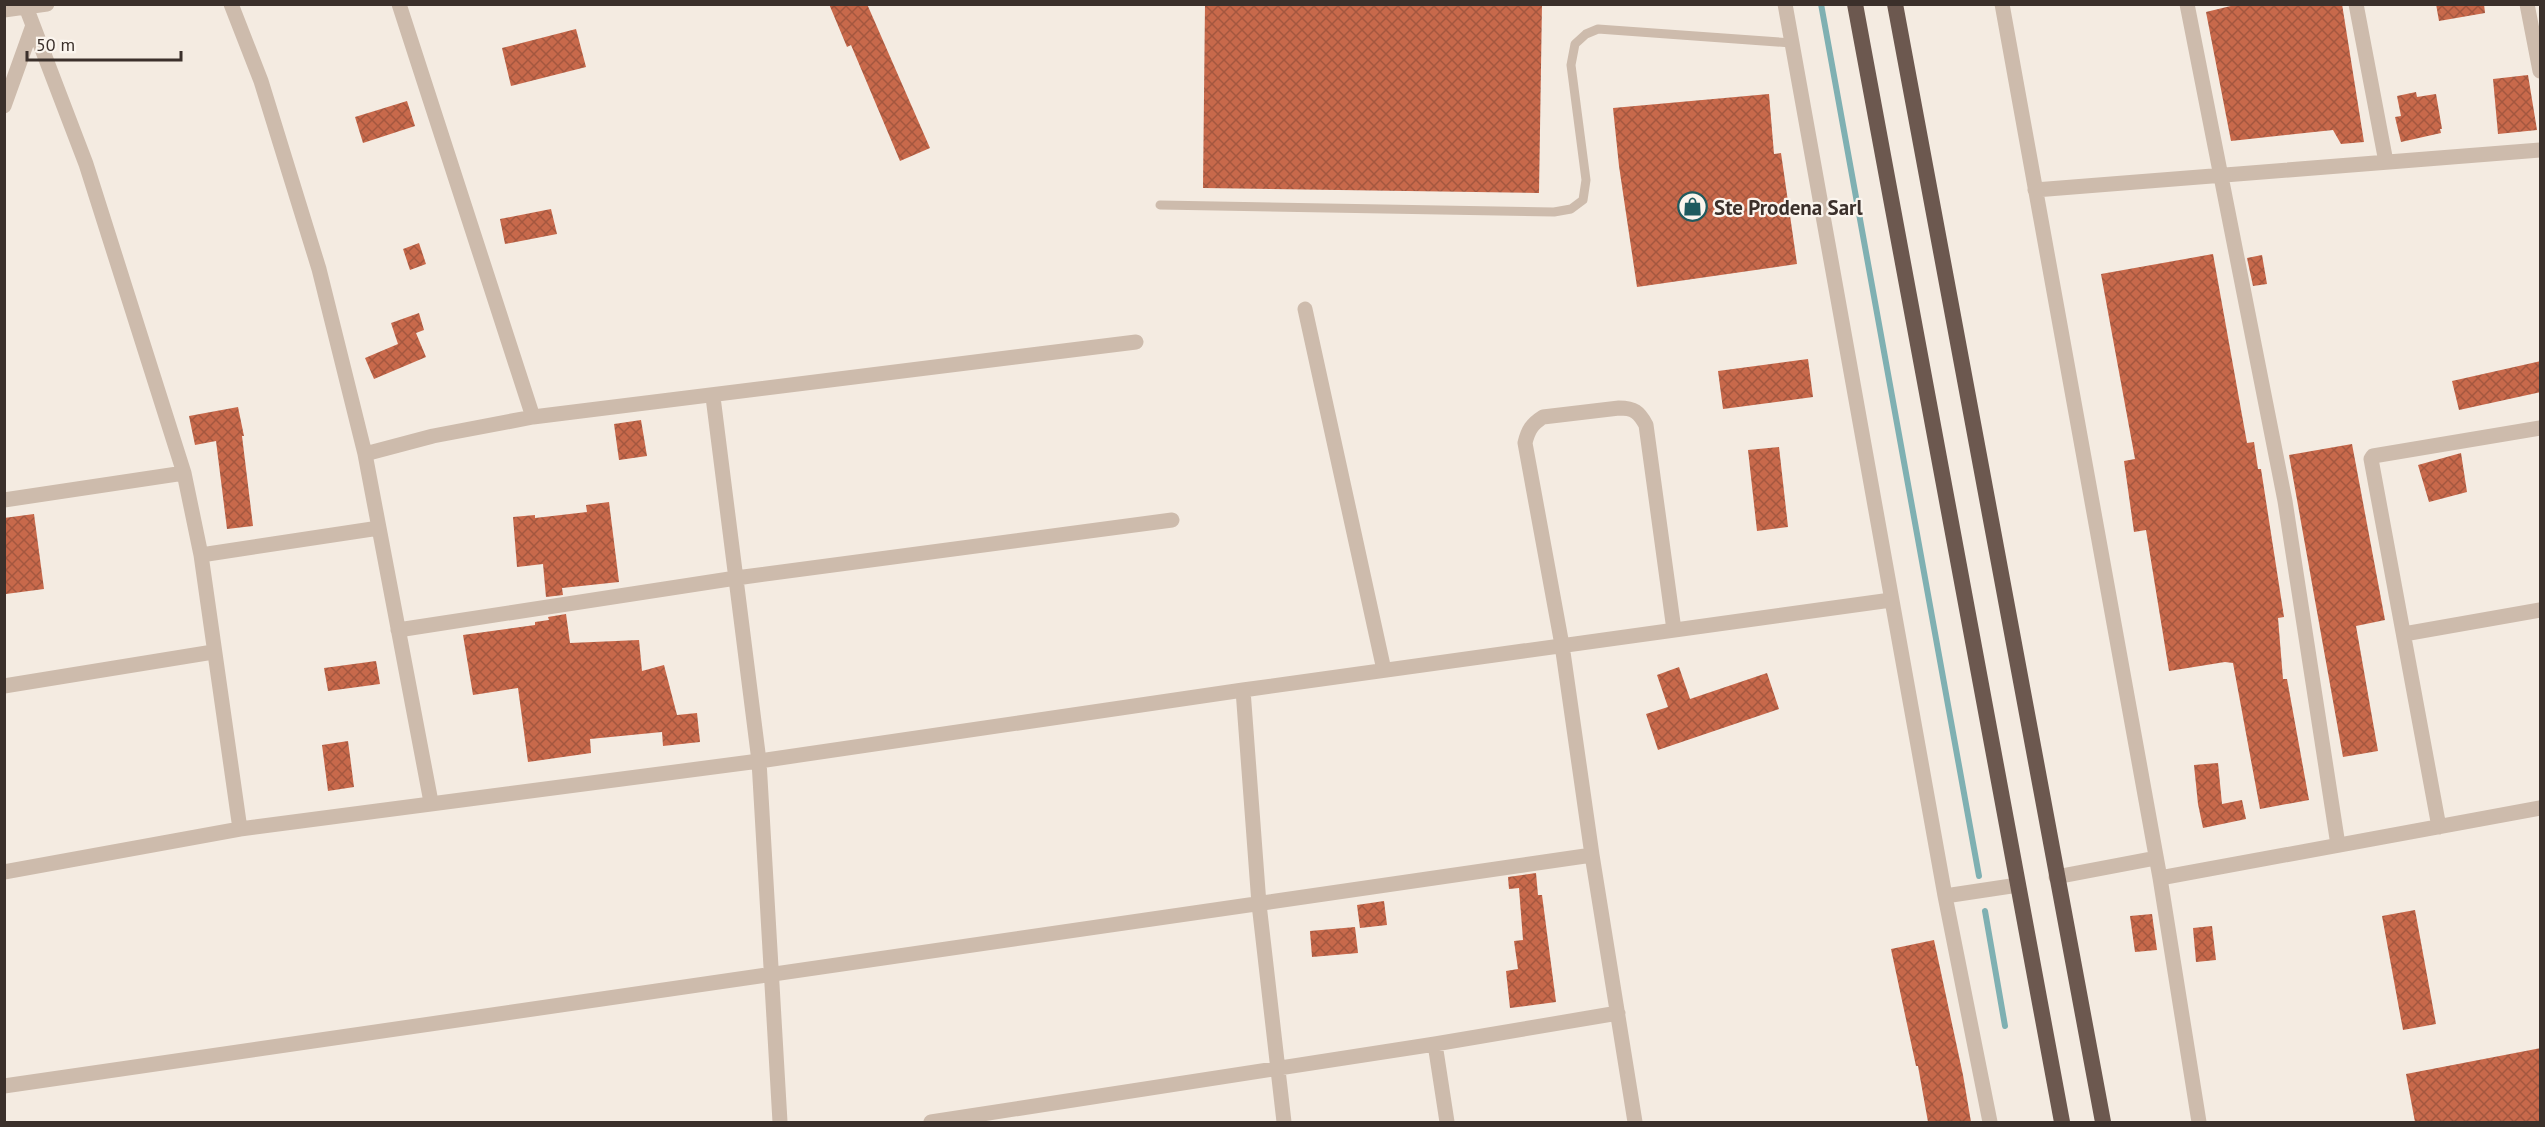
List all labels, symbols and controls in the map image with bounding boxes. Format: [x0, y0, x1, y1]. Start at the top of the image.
scale bar [27, 24, 182, 62]
text: 50 m [36, 33, 75, 56]
shop icon: Ste Prodena Sarl [1677, 191, 1709, 223]
place label: Ste Prodena Sarl [1714, 194, 1863, 221]

